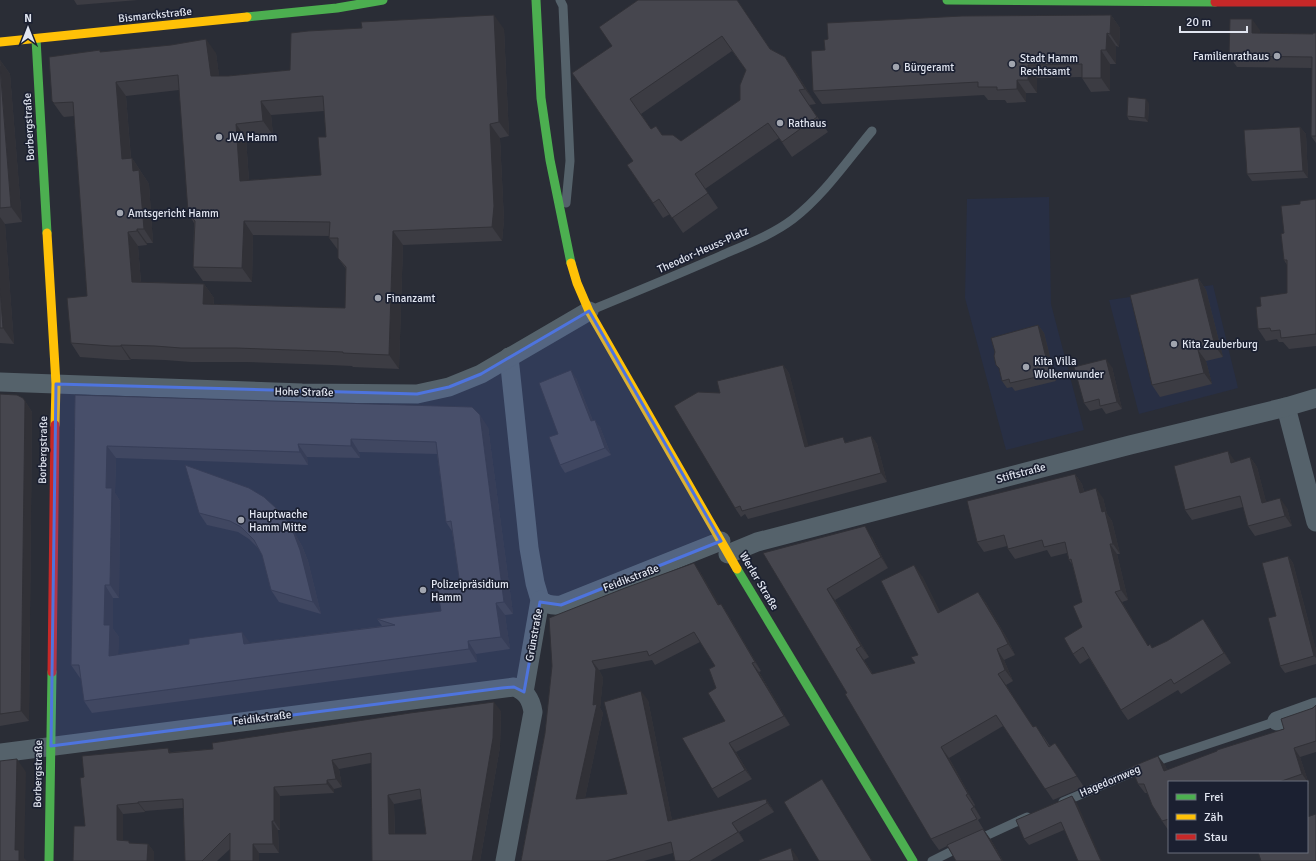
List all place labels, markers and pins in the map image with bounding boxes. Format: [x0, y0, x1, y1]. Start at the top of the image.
place label: Familienrathaus [1193, 50, 1269, 63]
marker: Familienrathaus [1272, 51, 1282, 61]
place label: Stadt Hamm Rechtsamt [1020, 52, 1078, 78]
marker: Stadt Hamm Rechtsamt [1007, 59, 1017, 69]
place label: Bürgeramt [904, 61, 954, 74]
marker: Bürgeramt [891, 62, 901, 72]
place label: Rathaus [788, 117, 826, 130]
marker: Rathaus [775, 118, 785, 128]
place label: JVA Hamm [227, 131, 278, 144]
marker: JVA Hamm [214, 132, 224, 142]
place label: Amtsgericht Hamm [128, 207, 219, 220]
marker: Amtsgericht Hamm [115, 208, 125, 218]
place label: Finanzamt [386, 292, 436, 305]
marker: Finanzamt [373, 293, 383, 303]
place label: Kita Zauberburg [1182, 338, 1258, 351]
marker: Kita Zauberburg [1169, 339, 1179, 349]
place label: Kita Villa Wolkenwunder [1034, 355, 1104, 381]
marker: Kita Villa Wolkenwunder [1021, 362, 1031, 372]
place label: Hauptwache Hamm Mitte [249, 508, 308, 534]
marker: Hauptwache Hamm Mitte [236, 515, 246, 525]
place label: Polizeipräsidium Hamm [431, 578, 509, 604]
marker: Polizeipräsidium Hamm [418, 585, 428, 595]

